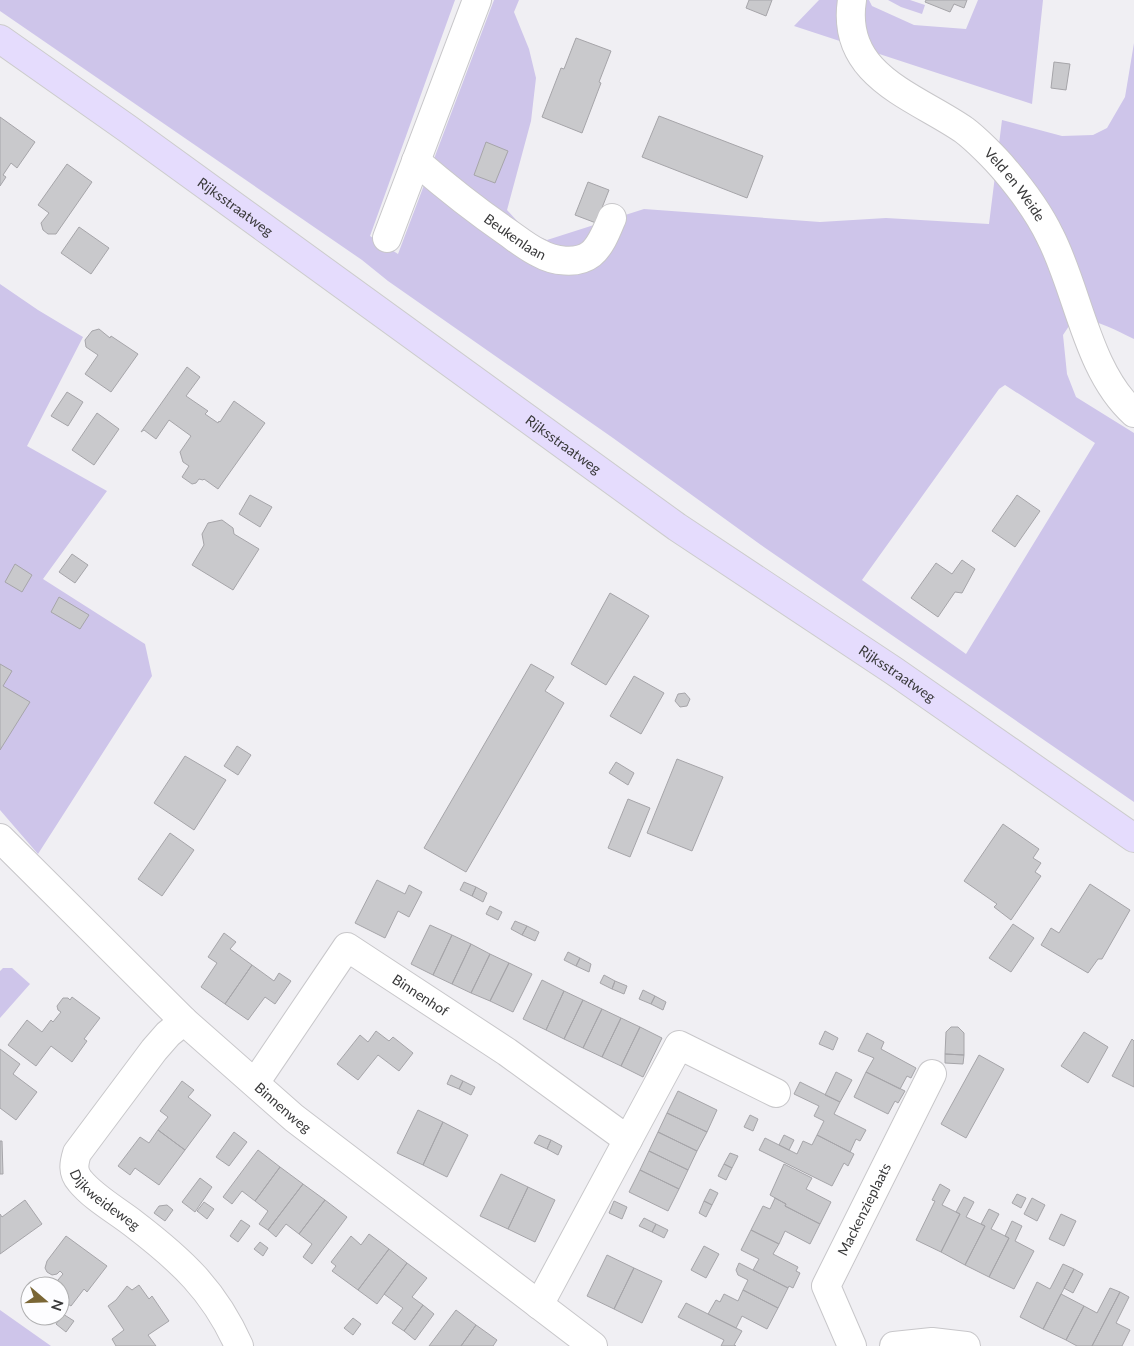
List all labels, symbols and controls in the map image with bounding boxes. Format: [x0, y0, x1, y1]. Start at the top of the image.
street label: Veld en Weide [981, 144, 1049, 224]
street label: Rijksstraatweg [195, 173, 277, 239]
street label: Beukenlaan [481, 210, 549, 263]
street label: Rijksstraatweg [522, 411, 605, 477]
street label: Rijksstraatweg [856, 641, 939, 705]
street label: Binnenhof [389, 970, 452, 1019]
street label: Binnenweg [252, 1079, 315, 1136]
street label: Mackenzieplaats [834, 1160, 894, 1258]
street label: Dijkweideweg [67, 1166, 144, 1233]
north arrow [20, 1276, 70, 1326]
text: N [48, 1298, 68, 1313]

